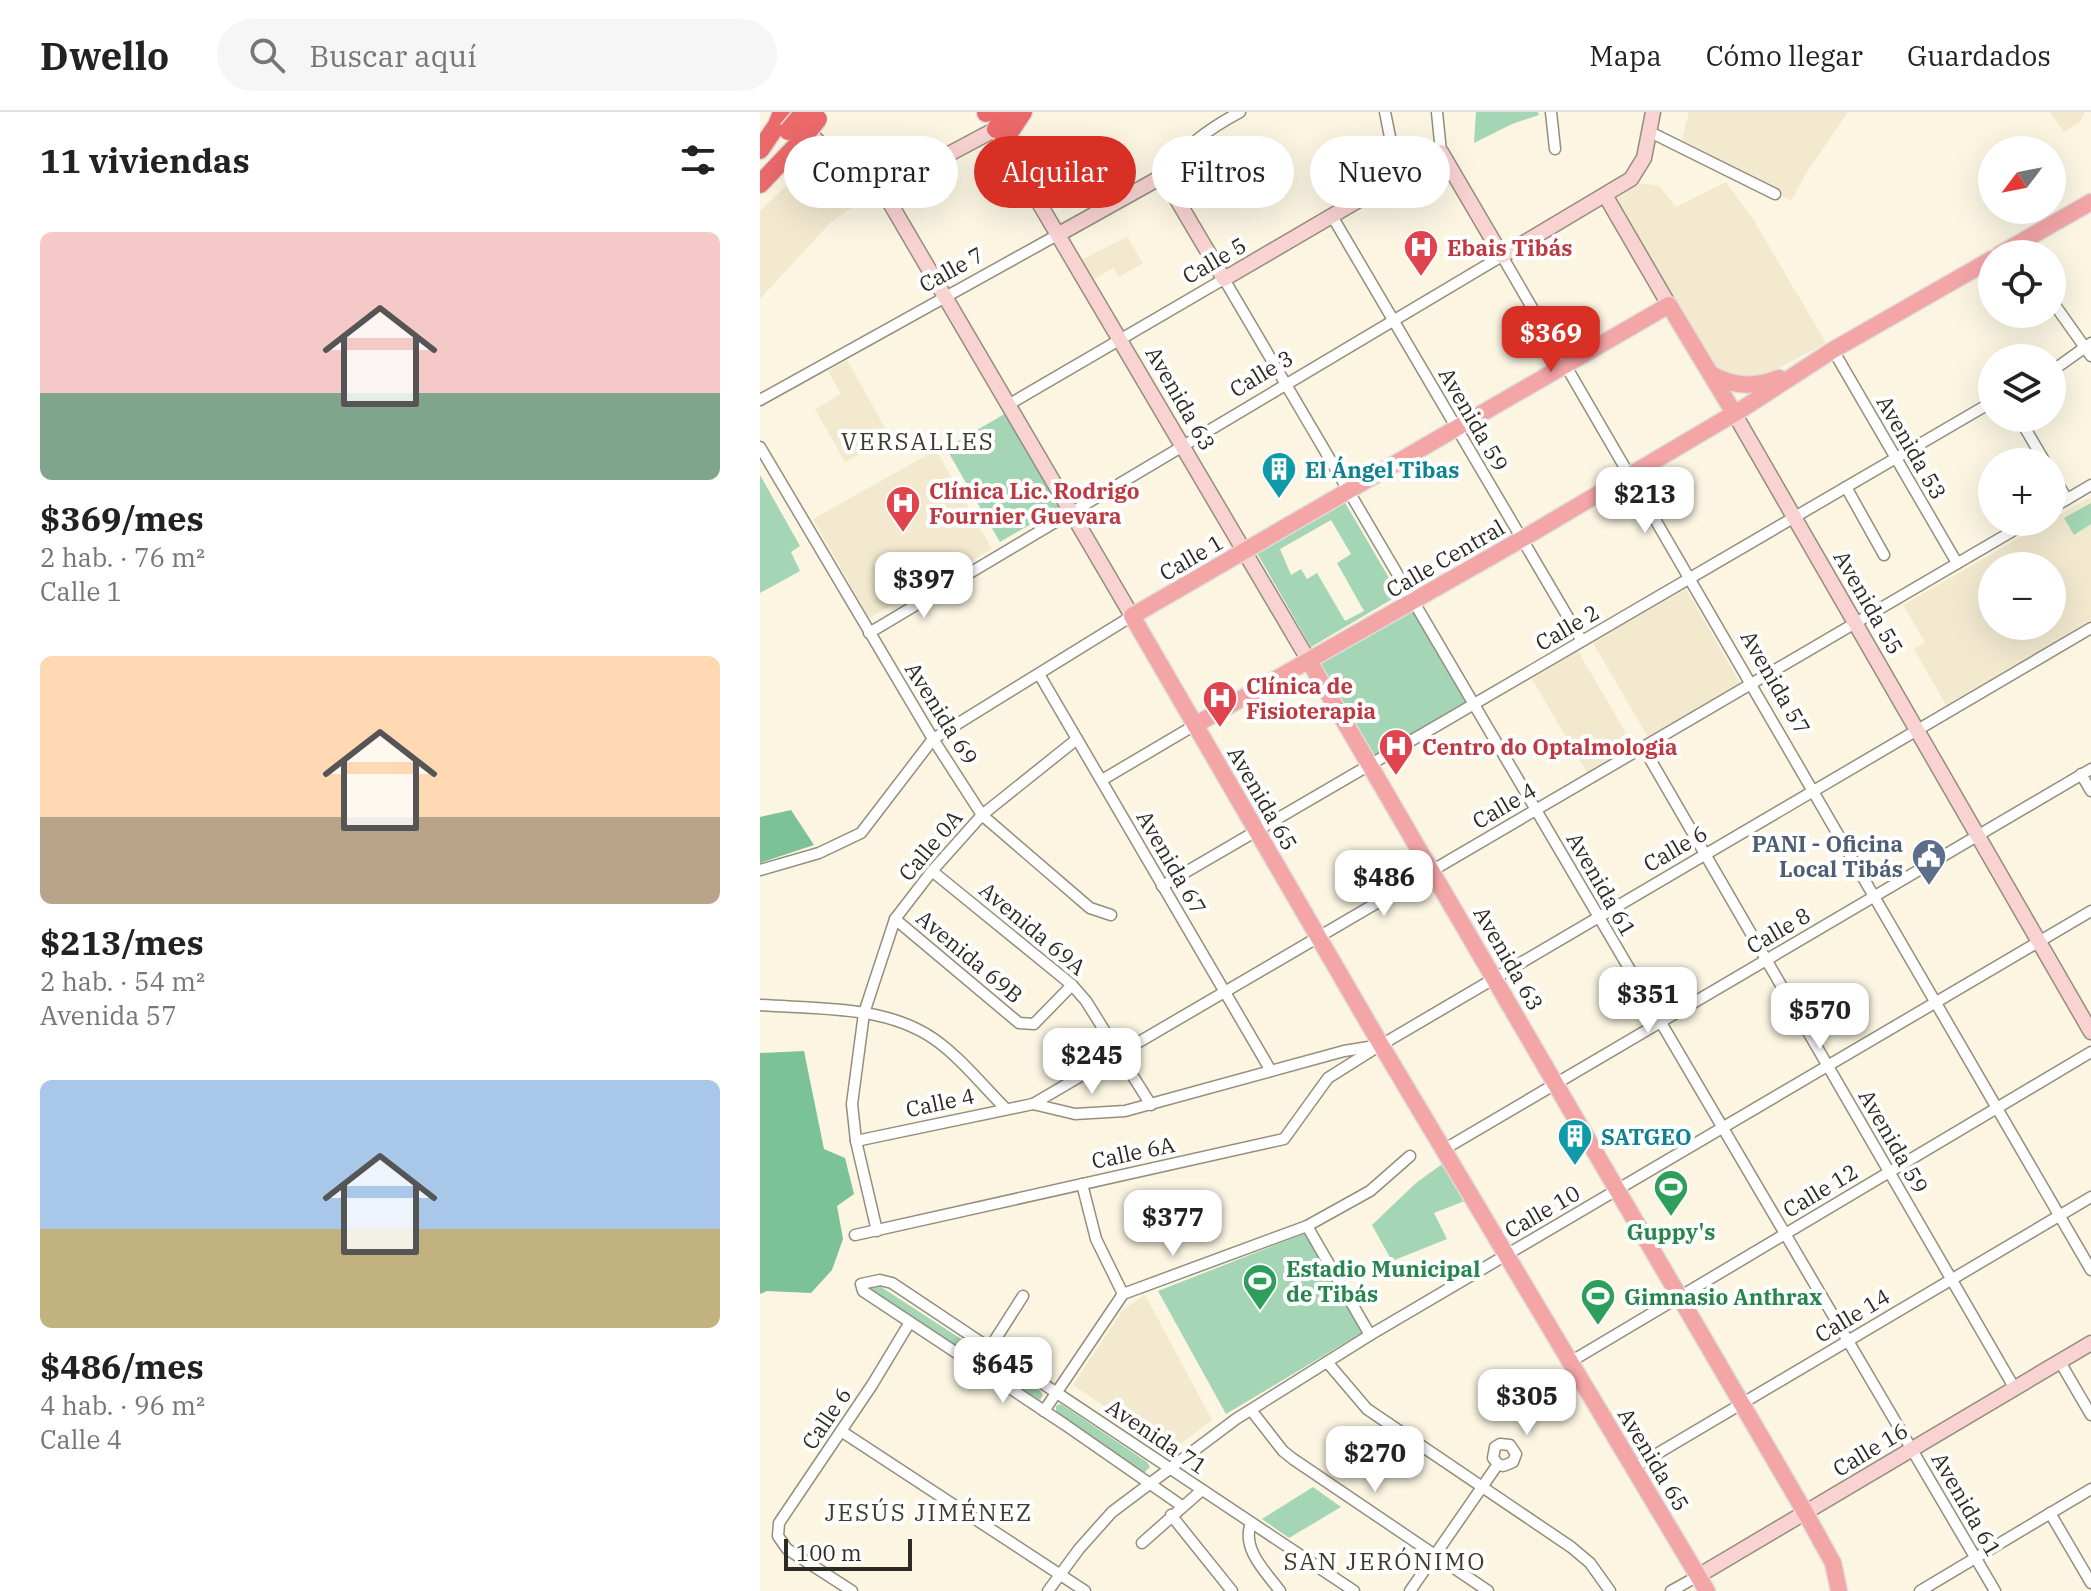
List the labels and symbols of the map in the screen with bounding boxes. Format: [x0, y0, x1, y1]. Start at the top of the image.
north arrow [1978, 136, 2066, 224]
hospital icon: Ebais Tibás [1402, 228, 1440, 278]
street label: Calle 5 [1177, 230, 1251, 290]
place label: Ebais Tibás [1447, 233, 1572, 262]
street label: Calle 7 [914, 240, 988, 298]
pin: $369 [1504, 306, 1598, 374]
street label: Avenida 63 [1140, 341, 1222, 455]
street label: Calle 3 [1224, 343, 1298, 403]
street label: Avenida 59 [1433, 362, 1515, 476]
street label: Avenida 53 [1871, 390, 1953, 504]
district label: VERSALLES [841, 425, 995, 457]
building icon: El Ángel Tibas [1260, 450, 1298, 500]
place label: El Ángel Tibas [1305, 455, 1460, 484]
pin: $213 [1598, 467, 1692, 535]
place label: Clínica Lic. Rodrigo Fournier Guevara [929, 476, 1140, 530]
hospital icon: Clínica Lic. Rodrigo Fournier Guevara [884, 484, 922, 534]
street label: Calle Central [1381, 512, 1509, 604]
street label: Calle 1 [1154, 527, 1228, 587]
street label: Avenida 55 [1828, 545, 1910, 659]
pin: $397 [877, 552, 971, 620]
street label: Calle 2 [1530, 597, 1604, 657]
street label: Avenida 57 [1735, 625, 1817, 739]
street label: Avenida 69 [899, 656, 985, 770]
place label: Clínica de Fisioterapia [1246, 671, 1376, 725]
hospital icon: Clínica de Fisioterapia [1201, 679, 1239, 729]
hospital icon: Centro do Optalmologia [1377, 727, 1415, 777]
place label: Centro do Optalmologia [1422, 732, 1678, 761]
street label: Avenida 65 [1222, 741, 1304, 855]
street label: Calle 4 [1467, 775, 1541, 835]
street label: Calle 0A [892, 803, 968, 887]
street label: Avenida 67 [1131, 805, 1213, 919]
street label: Calle 6 [1638, 818, 1712, 878]
street label: Avenida 61 [1561, 827, 1643, 941]
place label: PANI - Oficina Local Tibás [1752, 829, 1903, 883]
public building icon: PANI - Oficina Local Tibás [1910, 837, 1948, 887]
pin: $486 [1337, 850, 1431, 918]
street label: Avenida 69A [974, 875, 1092, 981]
street label: Calle 8 [1741, 900, 1815, 960]
street label: Avenida 63 [1468, 901, 1550, 1015]
street label: Avenida 69B [911, 903, 1029, 1009]
pin: $351 [1601, 967, 1695, 1035]
pin: $570 [1773, 983, 1867, 1051]
pin: $245 [1045, 1028, 1139, 1096]
street label: Calle 4 [903, 1081, 977, 1123]
street label: Avenida 59 [1853, 1084, 1935, 1198]
building icon: SATGEO [1556, 1117, 1594, 1167]
place label: SATGEO [1601, 1122, 1692, 1151]
street label: Calle 6A [1089, 1129, 1177, 1175]
street label: Calle 12 [1777, 1156, 1863, 1224]
sports icon: Guppy's [1652, 1168, 1690, 1218]
street label: Calle 10 [1499, 1178, 1585, 1244]
pin: $377 [1126, 1190, 1220, 1258]
place label: Guppy's [1627, 1217, 1715, 1246]
place label: Estadio Municipal de Tibás [1286, 1254, 1480, 1308]
sports icon: Estadio Municipal de Tibás [1241, 1262, 1279, 1312]
sports icon: Gimnasio Anthrax [1579, 1277, 1617, 1327]
street label: Calle 14 [1809, 1281, 1895, 1349]
place label: Gimnasio Anthrax [1624, 1282, 1822, 1311]
pin: $645 [956, 1337, 1050, 1405]
pin: $305 [1480, 1369, 1574, 1437]
street label: Calle 6 [795, 1381, 857, 1455]
street label: Avenida 71 [1101, 1392, 1213, 1480]
street label: Avenida 65 [1612, 1402, 1696, 1516]
street label: Calle 16 [1827, 1415, 1913, 1483]
pin: $270 [1328, 1426, 1422, 1494]
street label: Avenida 61 [1926, 1447, 2008, 1561]
district label: JESÚS JIMÉNEZ [825, 1496, 1033, 1528]
scale bar [784, 1535, 912, 1571]
district label: SAN JERÓNIMO [1283, 1545, 1487, 1577]

